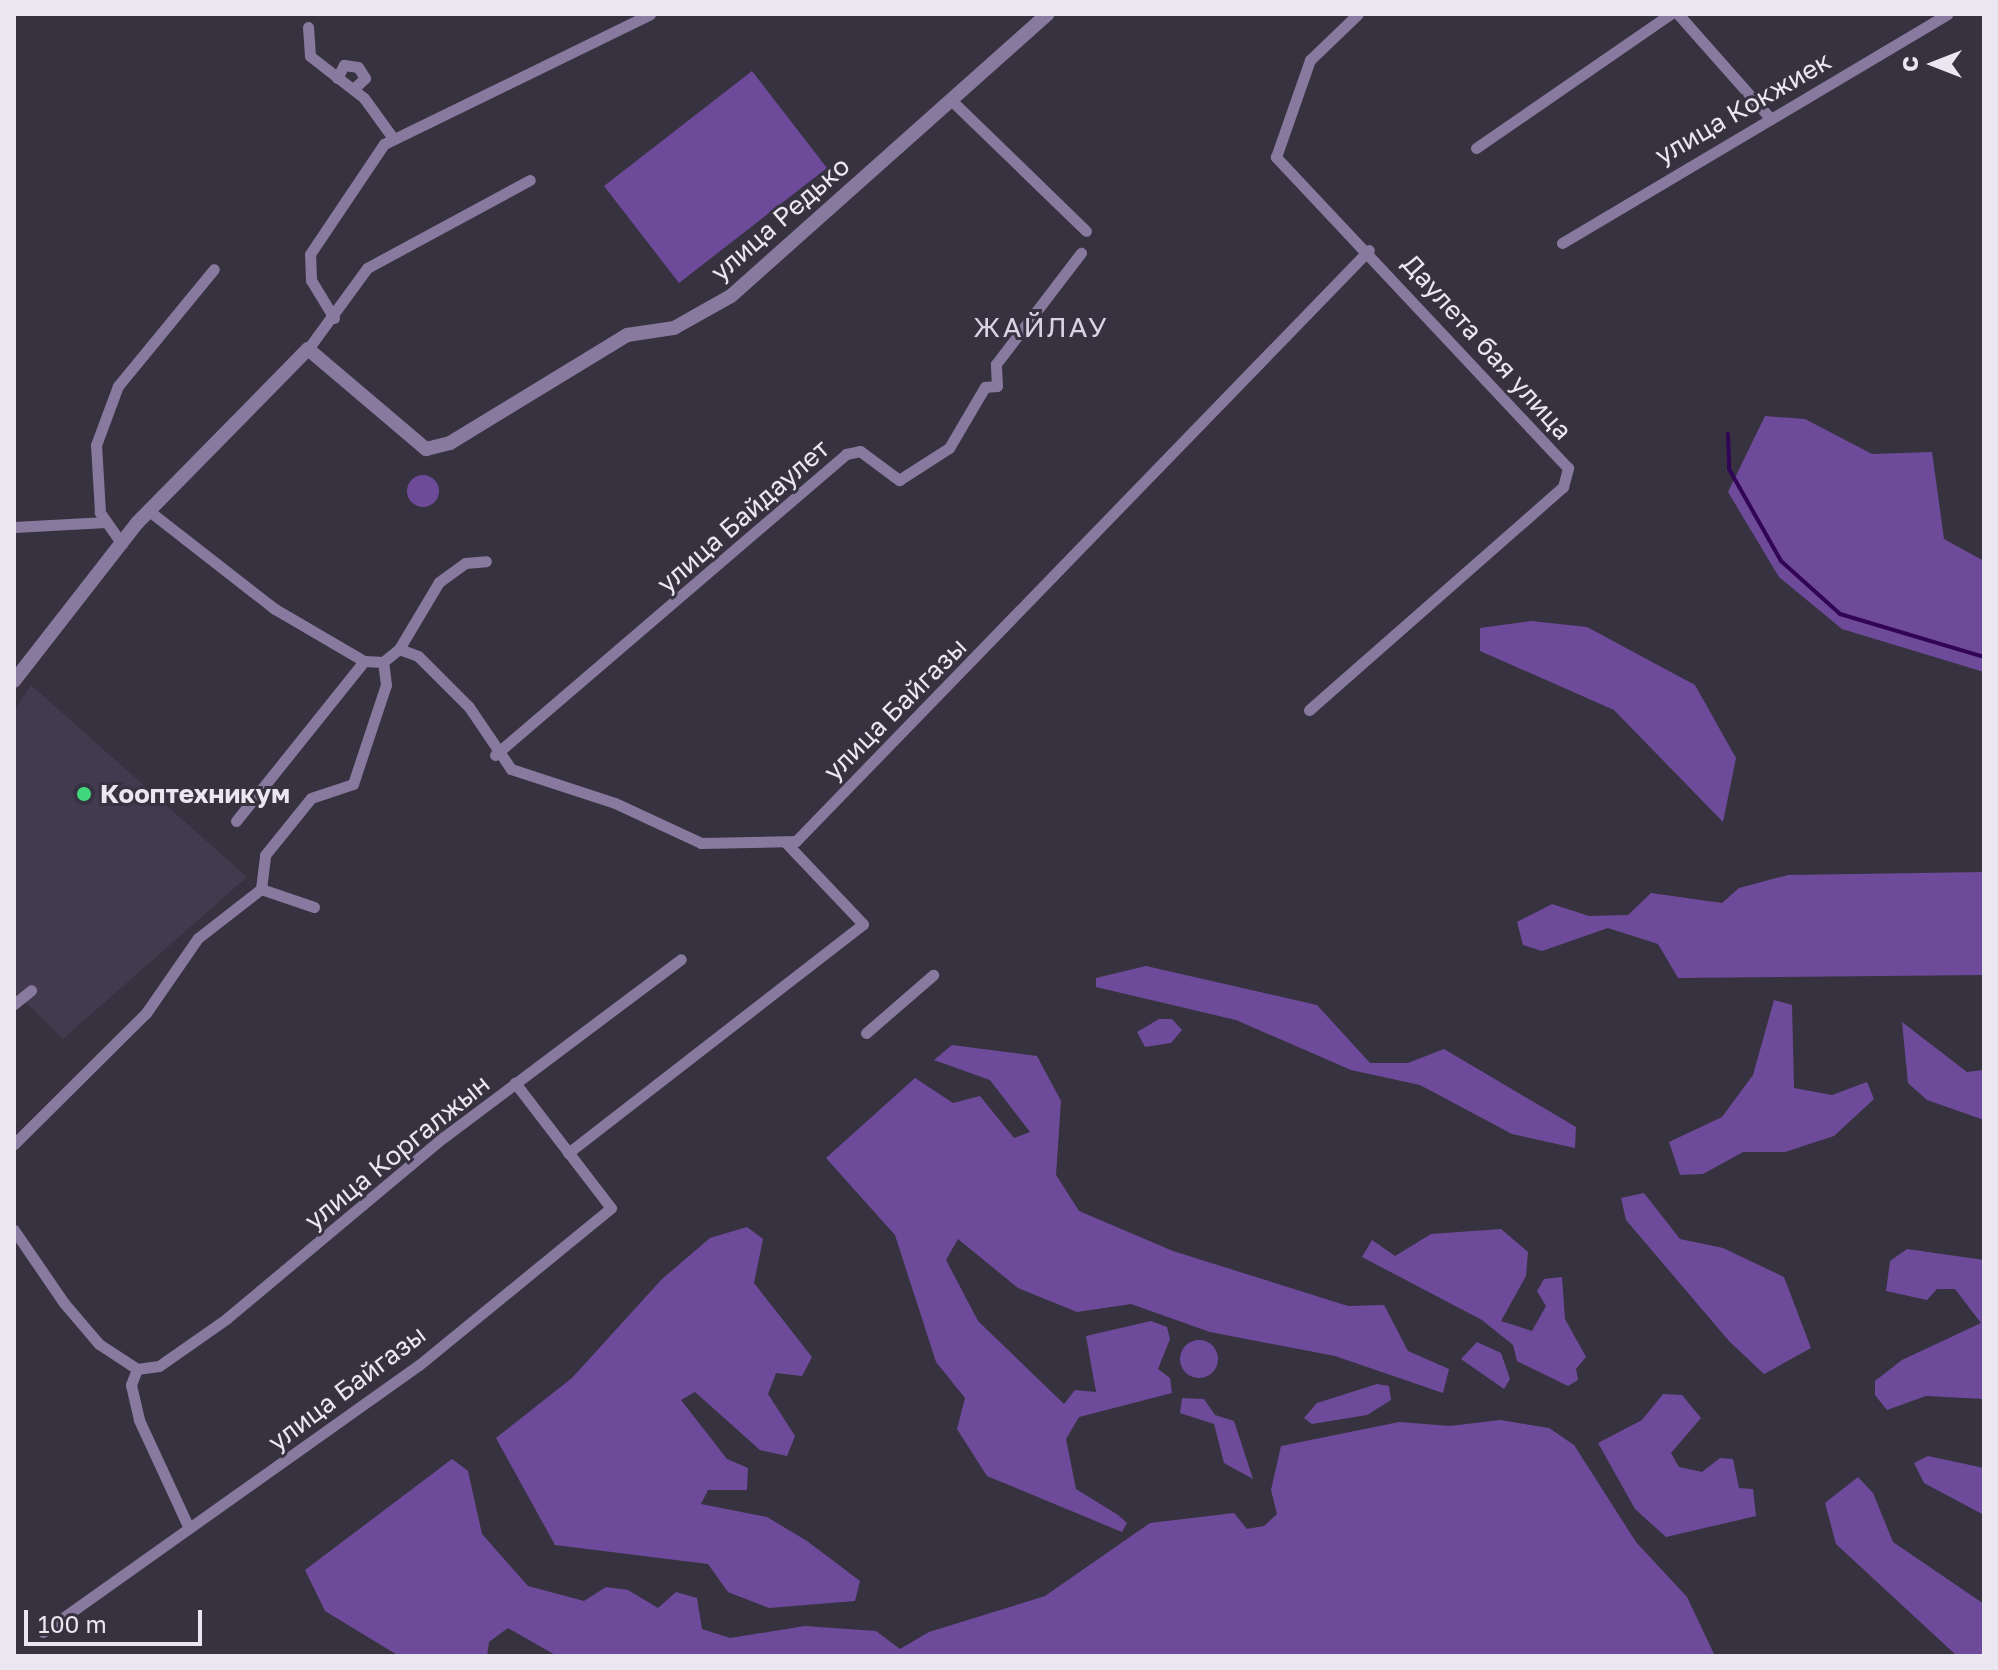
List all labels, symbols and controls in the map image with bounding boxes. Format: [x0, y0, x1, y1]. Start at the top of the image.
north arrow [1894, 24, 1974, 104]
street label: улица Кокжиек [1650, 45, 1836, 171]
text: С [1896, 56, 1923, 72]
street label: улица Редько [704, 150, 856, 288]
street label: Даулета бая улица [1396, 248, 1578, 446]
district label: ЖАЙЛАУ [973, 310, 1109, 344]
street label: улица Байдаулет [651, 433, 835, 599]
street label: улица Байгазы [817, 631, 973, 787]
place label: Кооптехникум [100, 778, 290, 810]
marker: Кооптехникум [75, 785, 93, 803]
street label: улица Коргалжын [298, 1068, 496, 1236]
street label: улица Байгазы [262, 1319, 432, 1457]
scale bar [28, 1594, 206, 1644]
text: 100 m [38, 1609, 107, 1638]

